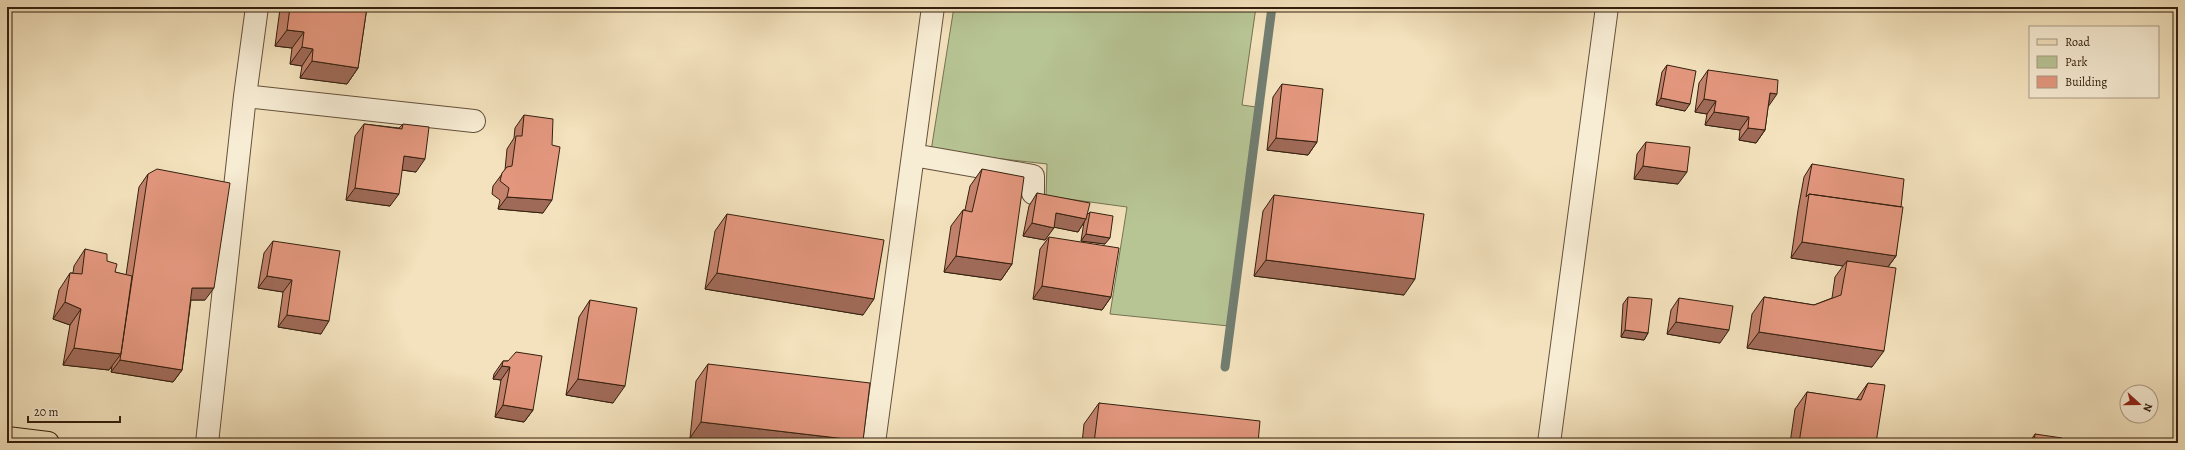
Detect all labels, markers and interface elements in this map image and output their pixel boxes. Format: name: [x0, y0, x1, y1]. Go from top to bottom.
legend: [2029, 26, 2159, 98]
text: Road: [2065, 34, 2091, 50]
text: Park: [2065, 54, 2088, 70]
text: Building: [2065, 74, 2107, 90]
north arrow: [2119, 384, 2159, 424]
scale bar: [28, 398, 120, 424]
text: N: [2139, 401, 2156, 414]
text: 20 m: [34, 404, 58, 420]

